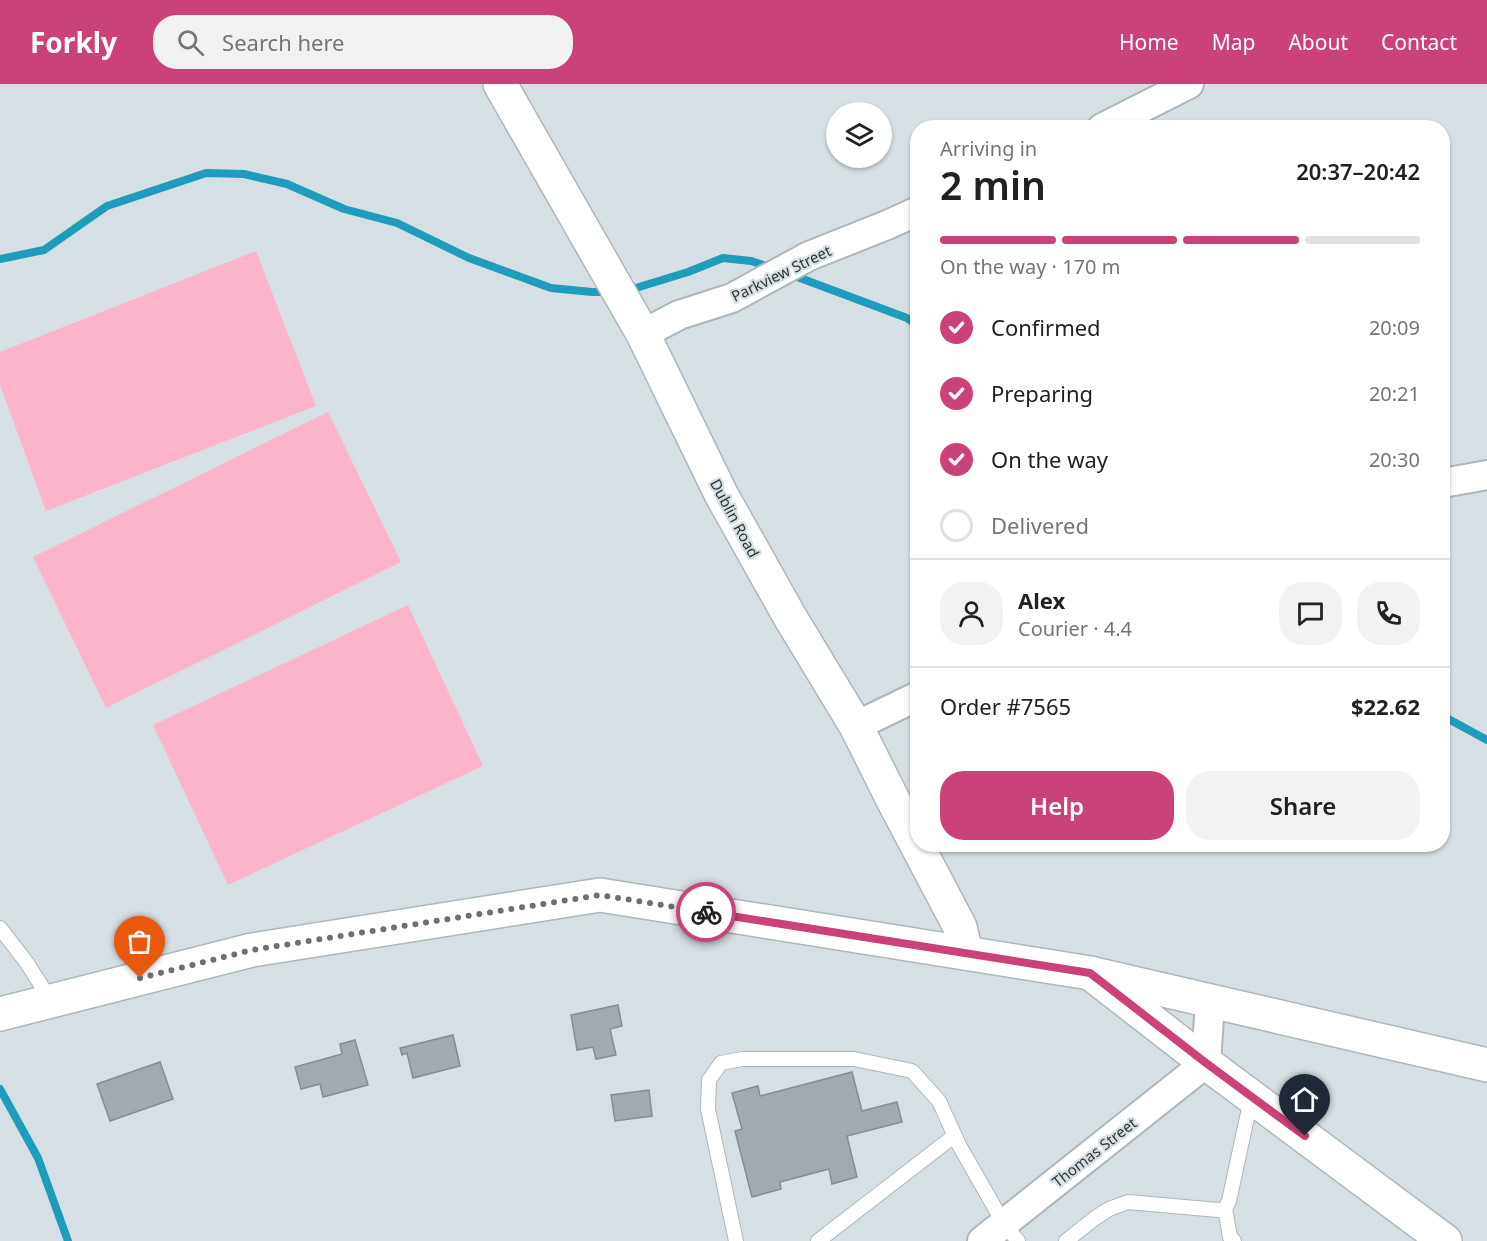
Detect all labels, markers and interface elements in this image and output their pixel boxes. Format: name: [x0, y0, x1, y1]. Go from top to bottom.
search box: [153, 15, 573, 69]
text: Forkly: [30, 23, 117, 61]
icon: search: [174, 26, 207, 59]
text: Search here: [222, 27, 345, 57]
text: Home: [1119, 28, 1179, 56]
text: Map: [1212, 28, 1255, 56]
text: About: [1288, 28, 1348, 56]
text: Contact: [1381, 28, 1457, 56]
map controls: [826, 102, 892, 168]
button: layers: [826, 102, 892, 168]
text: Arriving in: [940, 135, 1037, 162]
text: 20:37–20:42: [1296, 156, 1420, 186]
text: 2 min: [940, 158, 1046, 211]
street label: Parkview Street: [728, 240, 835, 306]
text: On the way · 170 m: [940, 253, 1120, 280]
icon: check: [940, 311, 973, 344]
text: Confirmed: [991, 312, 1101, 342]
text: 20:09: [1369, 314, 1420, 341]
icon: check: [940, 377, 973, 410]
text: Preparing: [991, 378, 1093, 408]
text: 20:21: [1369, 380, 1420, 407]
icon: check: [940, 443, 973, 476]
text: On the way: [991, 444, 1108, 474]
text: 20:30: [1369, 446, 1420, 473]
street label: Dublin Road: [706, 475, 764, 561]
text: Delivered: [991, 510, 1089, 540]
button: person: [940, 582, 1003, 645]
button: chat: [1279, 582, 1342, 645]
button: phone: [1357, 582, 1420, 645]
text: Alex: [1018, 585, 1065, 615]
text: Courier · 4.4: [1018, 615, 1132, 642]
text: Order #7565: [940, 691, 1071, 721]
text: $22.62: [1351, 691, 1420, 721]
button: Help: [940, 771, 1174, 840]
button: Share: [1186, 771, 1420, 840]
courier: [676, 882, 736, 942]
icon: bike: [690, 896, 723, 929]
pin: [114, 916, 165, 978]
icon: bag: [123, 925, 156, 958]
pin: [1279, 1074, 1330, 1136]
icon: home: [1288, 1083, 1321, 1116]
street label: Thomas Street: [1048, 1112, 1141, 1191]

